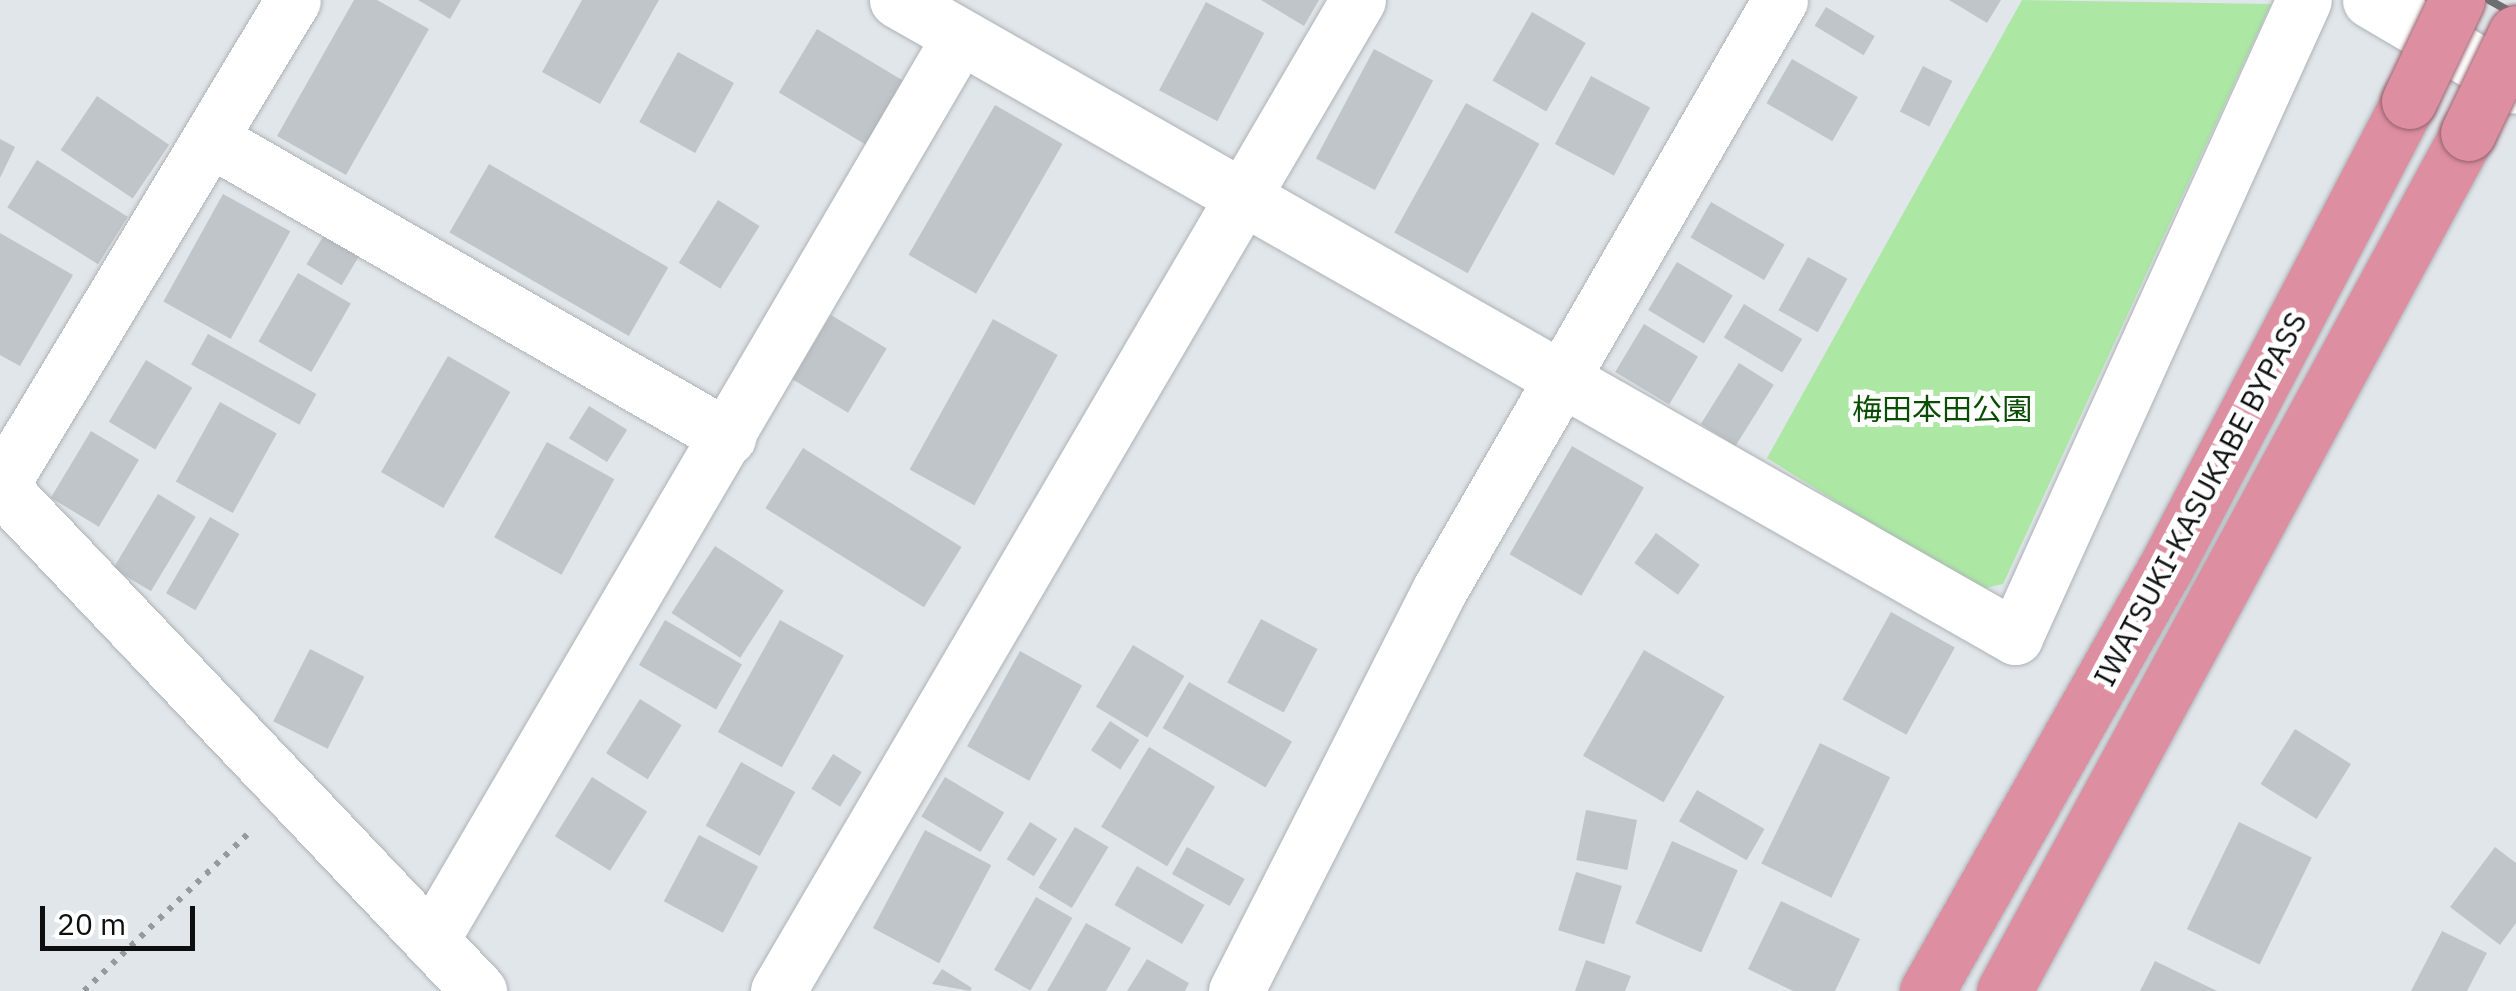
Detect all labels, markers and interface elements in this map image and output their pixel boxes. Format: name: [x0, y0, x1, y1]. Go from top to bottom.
street label: IWATSUKI-KASUKABE BYPASS: [2086, 306, 2314, 692]
park label: 梅田本田公園: [1852, 391, 2032, 427]
scale bar: [45, 886, 200, 948]
text: 20 m: [57, 904, 126, 943]

